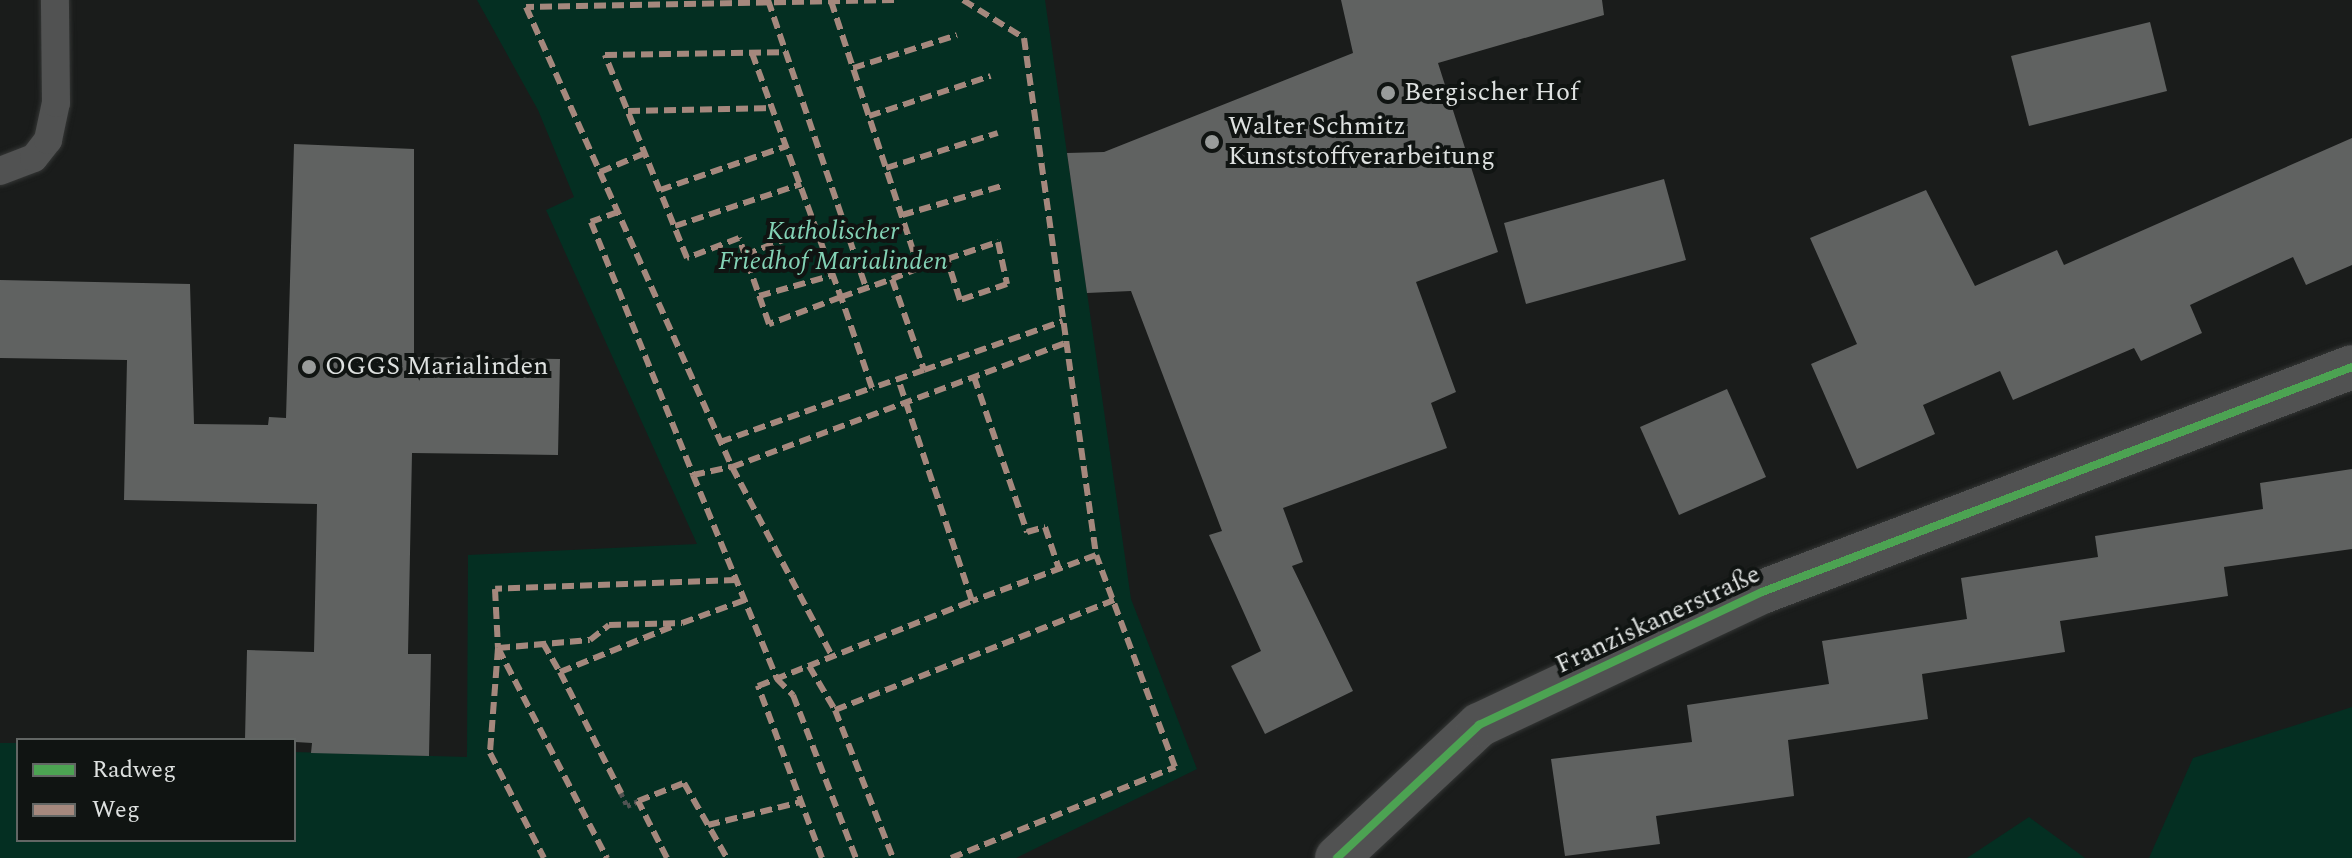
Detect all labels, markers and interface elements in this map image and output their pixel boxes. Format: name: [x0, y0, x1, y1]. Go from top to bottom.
place label: Bergischer Hof: [1404, 77, 1579, 109]
marker: Bergischer Hof: [1379, 84, 1397, 102]
place label: Walter Schmitz Kunststoffverarbeitung: [1228, 111, 1495, 172]
marker: Walter Schmitz Kunststoffverarbeitung: [1203, 133, 1221, 151]
park label: Katholischer Friedhof Marialinden: [718, 216, 948, 278]
place label: OGGS Marialinden: [325, 351, 548, 383]
marker: OGGS Marialinden: [300, 358, 318, 376]
street label: Franziskanerstraße: [1551, 559, 1765, 681]
legend: [16, 738, 296, 842]
text: Radweg: [92, 752, 176, 788]
text: Weg: [92, 792, 140, 828]

